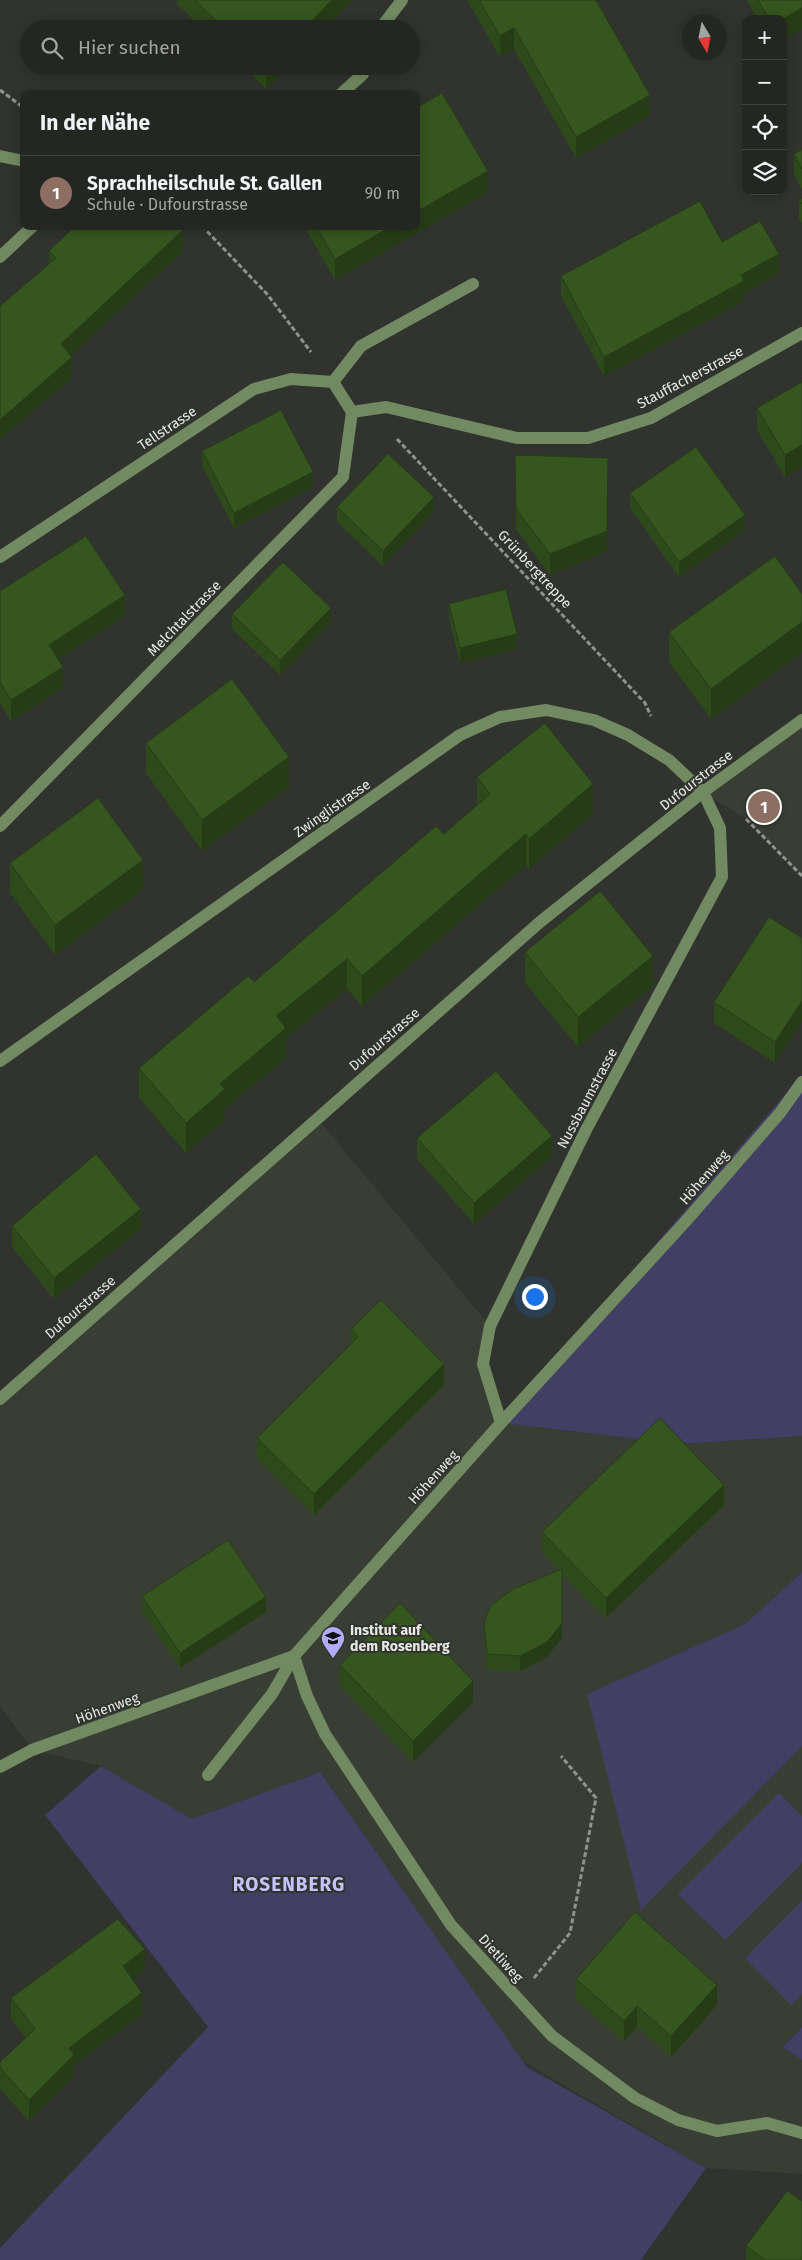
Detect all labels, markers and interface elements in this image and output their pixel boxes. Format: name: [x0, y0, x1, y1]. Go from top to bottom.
north arrow: [682, 15, 727, 60]
map controls: [742, 15, 787, 195]
button: +: [742, 15, 787, 60]
search box: [20, 20, 420, 75]
icon: search: [38, 34, 66, 62]
text: Hier suchen: [78, 36, 181, 59]
button: −: [742, 60, 787, 105]
button: locate: [742, 105, 787, 150]
text: In der Nähe: [40, 110, 150, 136]
button: layers: [742, 150, 787, 195]
text: Sprachheilschule St. Gallen: [87, 172, 322, 195]
text: 1: [52, 184, 60, 203]
text: 90 m: [365, 184, 400, 203]
text: Schule · Dufourstrasse: [87, 195, 248, 214]
street label: Stauffacherstrasse: [634, 342, 746, 412]
street label: Tellstrasse: [135, 403, 200, 454]
street label: Grünbergtreppe: [494, 527, 575, 612]
street label: Melchtalstrasse: [144, 577, 225, 660]
street label: Dufourstrasse: [656, 747, 736, 814]
street label: Zwinglistrasse: [291, 776, 374, 841]
pin: 1: [748, 788, 780, 826]
street label: Dufourstrasse: [346, 1004, 423, 1075]
street label: Nussbaumstrasse: [554, 1045, 621, 1151]
street label: Höhenweg: [676, 1146, 733, 1208]
street label: Dufourstrasse: [42, 1272, 119, 1343]
your location: [522, 1284, 548, 1310]
street label: Höhenweg: [405, 1446, 462, 1508]
place label: Institut auf dem Rosenberg: [350, 1622, 450, 1655]
school or university icon: Institut auf dem Rosenberg: [320, 1625, 346, 1659]
street label: Höhenweg: [73, 1689, 142, 1728]
district label: ROSENBERG: [233, 1873, 345, 1896]
street label: Dietliweg: [475, 1931, 527, 1986]

